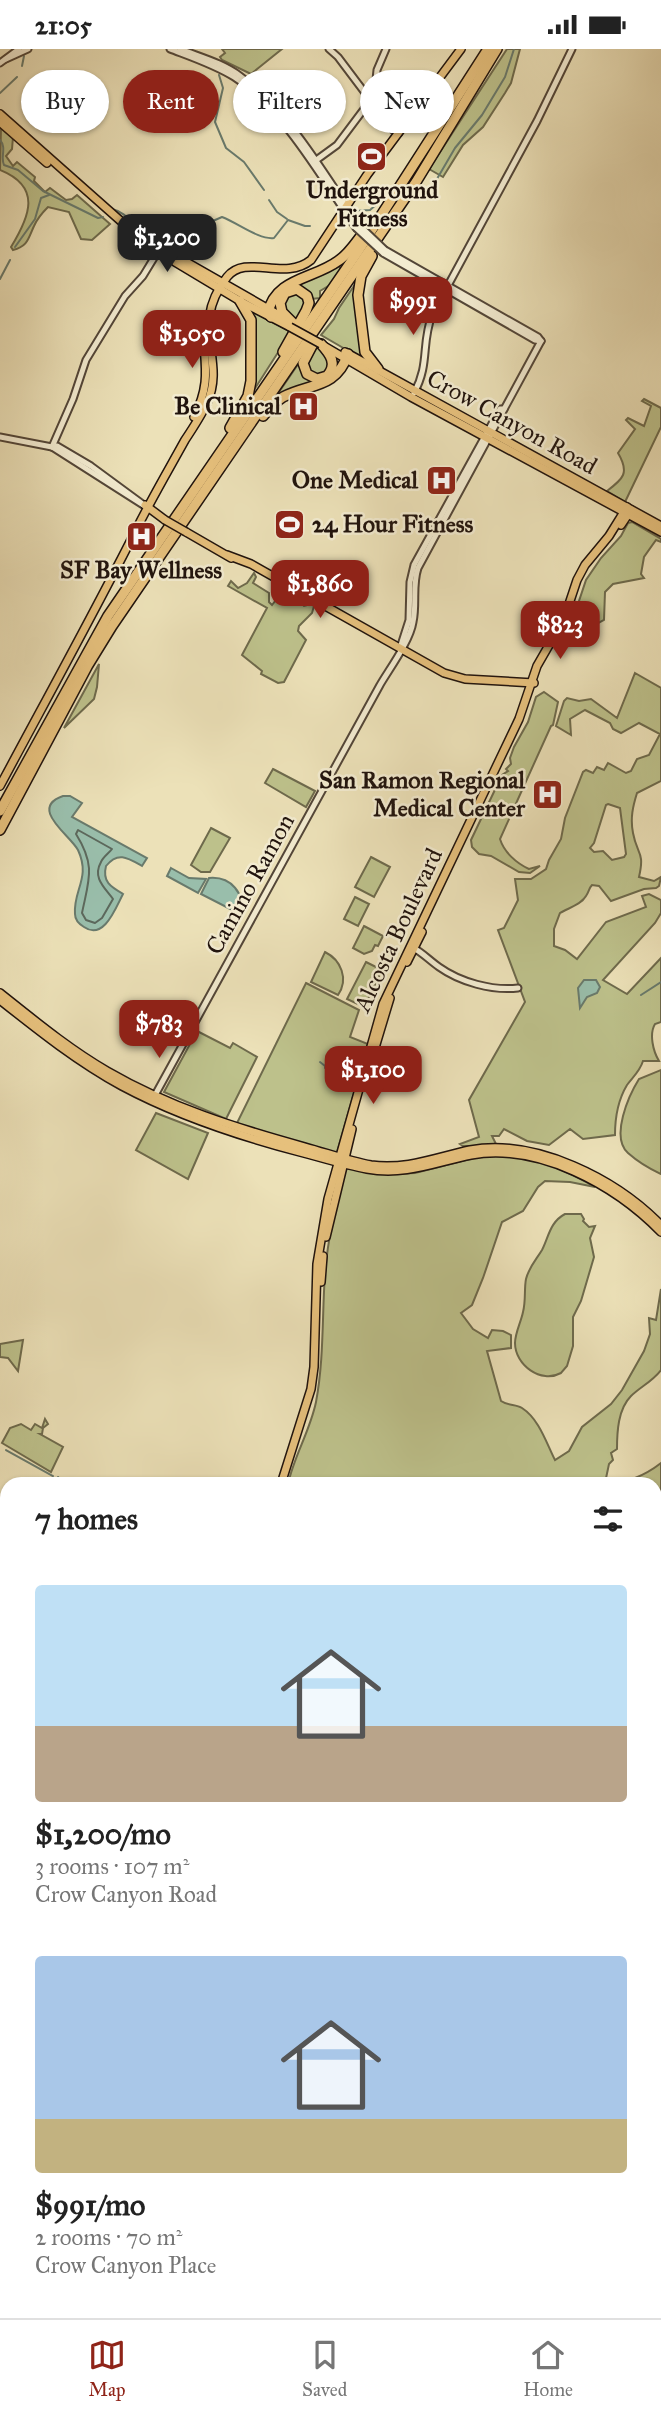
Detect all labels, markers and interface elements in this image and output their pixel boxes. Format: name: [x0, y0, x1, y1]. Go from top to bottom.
text: 21:05: [35, 9, 92, 41]
chip: Buy: [21, 70, 109, 133]
chip: Rent: [123, 70, 219, 133]
chip: Filters: [233, 70, 346, 133]
chip: New: [360, 70, 454, 133]
sports icon: Underground Fitness: [355, 139, 389, 173]
place label: Underground Fitness: [306, 175, 439, 233]
pin: $1,200: [110, 215, 224, 274]
text: $1,200: [134, 223, 200, 251]
pin: $991: [372, 278, 454, 337]
text: $991: [389, 286, 437, 314]
pin: $1,050: [135, 311, 249, 370]
text: $1,050: [159, 319, 225, 347]
street label: Crow Canyon Road: [422, 363, 602, 481]
hospital icon: Be Clinical: [287, 389, 321, 423]
place label: Be Clinical: [174, 391, 281, 421]
hospital icon: One Medical: [424, 463, 458, 497]
place label: One Medical: [292, 465, 419, 495]
sports icon: 24 Hour Fitness: [272, 507, 306, 541]
place label: 24 Hour Fitness: [312, 509, 473, 539]
hospital icon: SF Bay Wellness: [124, 519, 158, 553]
place label: SF Bay Wellness: [60, 555, 222, 585]
pin: $1,860: [263, 561, 377, 620]
text: $1,860: [287, 569, 353, 597]
pin: $823: [519, 601, 601, 661]
text: $823: [537, 610, 583, 638]
place label: San Ramon Regional Medical Center: [319, 765, 526, 823]
hospital icon: San Ramon Regional Medical Center: [531, 777, 565, 811]
street label: Camino Ramon: [199, 808, 301, 960]
street label: Alcosta Boulevard: [347, 843, 449, 1018]
pin: $783: [118, 1000, 200, 1060]
text: $783: [135, 1009, 183, 1037]
pin: $1,100: [316, 1047, 430, 1106]
text: $1,100: [341, 1055, 405, 1083]
icon: filters: [589, 1500, 627, 1538]
text: 7 homes: [35, 1501, 138, 1537]
icon: home: [268, 1631, 394, 1757]
text: $1,200/mo: [35, 1816, 171, 1852]
text: 3 rooms · 107 m²: [35, 1852, 189, 1880]
text: Crow Canyon Road: [35, 1880, 217, 1908]
icon: home: [268, 2002, 394, 2128]
text: $991/mo: [35, 2187, 145, 2223]
text: 2 rooms · 70 m²: [35, 2223, 183, 2251]
text: Crow Canyon Place: [35, 2251, 216, 2279]
tab: Map: [88, 2336, 126, 2401]
tab: Saved: [302, 2336, 347, 2401]
tab: Home: [523, 2336, 573, 2401]

